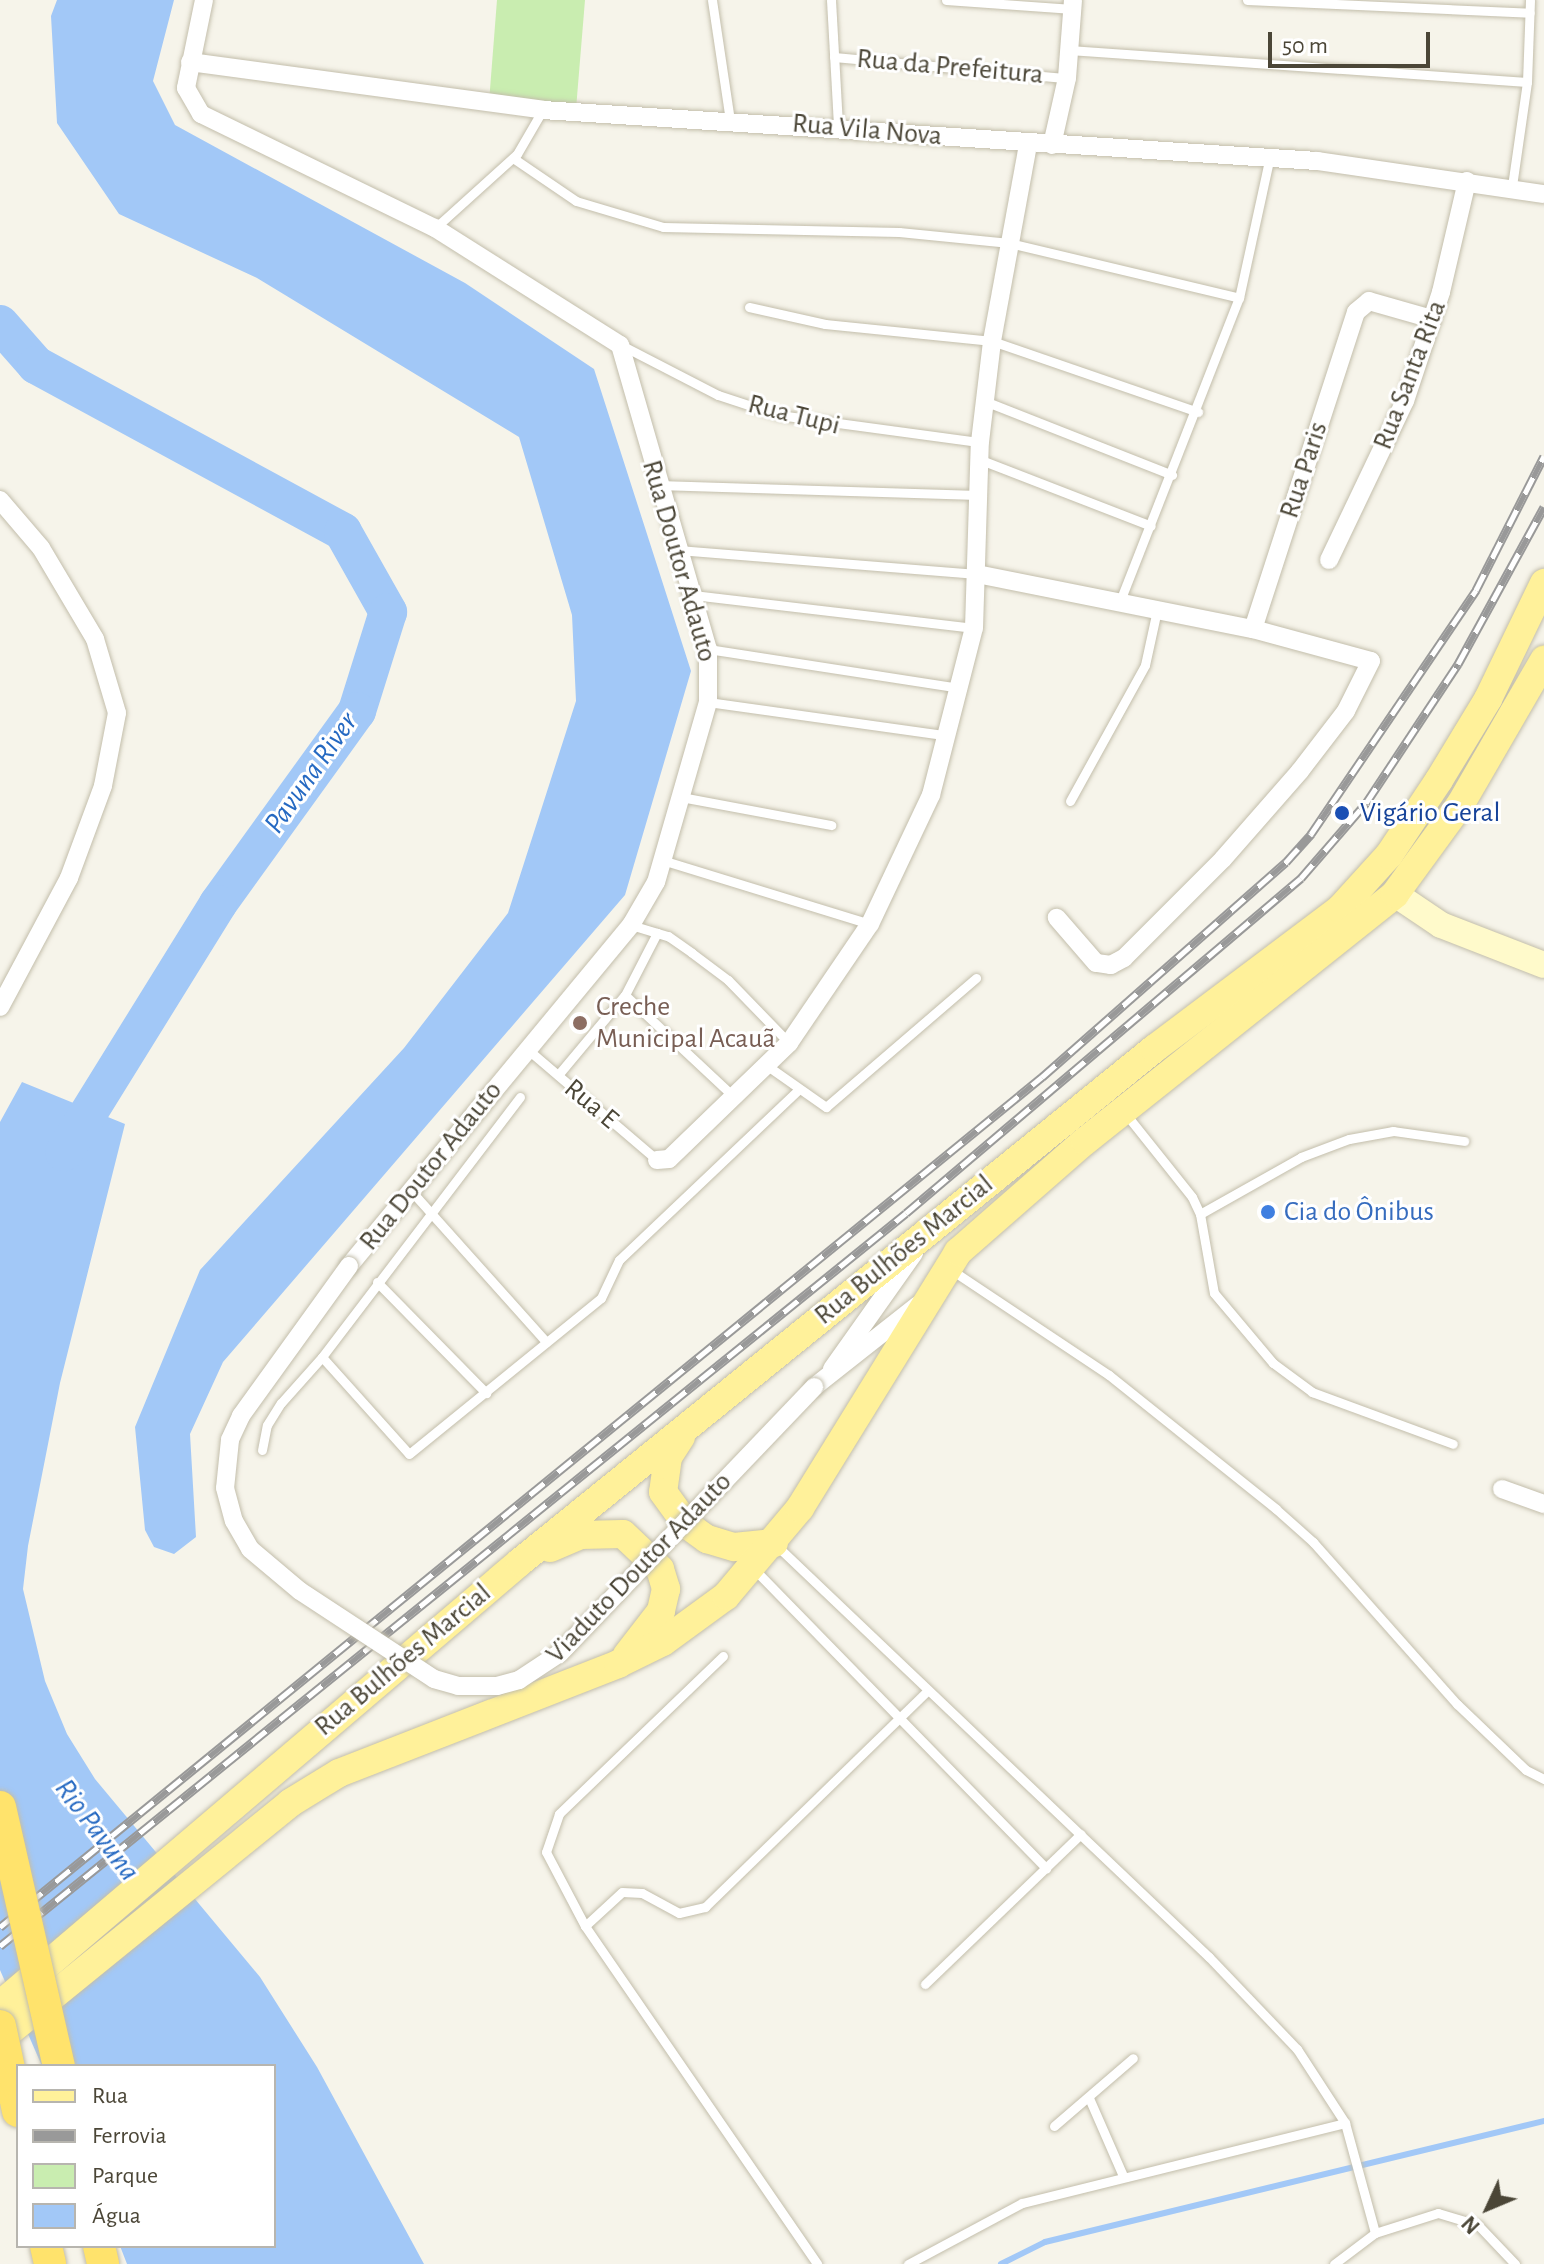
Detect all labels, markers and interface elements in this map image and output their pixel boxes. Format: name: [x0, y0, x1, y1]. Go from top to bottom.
scale bar: [1272, 16, 1434, 66]
text: 50 m: [1282, 34, 1328, 58]
street label: Rua da Prefeitura: [855, 42, 1045, 92]
street label: Rua Vila Nova: [791, 107, 943, 153]
street label: Rua Santa Rita: [1366, 296, 1454, 454]
street label: Rua Tupi: [744, 387, 844, 443]
street label: Rua Paris: [1273, 418, 1335, 522]
street label: Rua Doutor Adauto: [634, 456, 724, 666]
water label: Pavuna River: [256, 706, 366, 840]
place label: Vigário Geral: [1360, 796, 1500, 830]
marker: Vigário Geral: [1331, 802, 1353, 824]
place label: Creche Municipal Acauã: [596, 990, 775, 1056]
marker: Creche Municipal Acauã: [571, 1014, 589, 1032]
street label: Rua E: [557, 1072, 625, 1136]
street label: Rua Doutor Adauto: [352, 1074, 510, 1258]
street label: Rua Bulhões Marcial: [808, 1168, 1000, 1332]
place label: Cia do Ônibus: [1284, 1195, 1434, 1229]
marker: Cia do Ônibus: [1259, 1203, 1277, 1221]
street label: Viaduto Doutor Adauto: [539, 1465, 739, 1671]
street label: Rua Bulhões Marcial: [308, 1576, 498, 1744]
water label: Rio Pavuna: [47, 1772, 147, 1888]
legend: [16, 2064, 276, 2248]
text: Rua: [92, 2084, 128, 2108]
text: Ferrovia: [92, 2124, 167, 2148]
text: Parque: [92, 2164, 158, 2188]
north arrow: [1448, 2168, 1528, 2248]
text: Água: [92, 2204, 141, 2228]
text: N: [1458, 2212, 1484, 2238]

